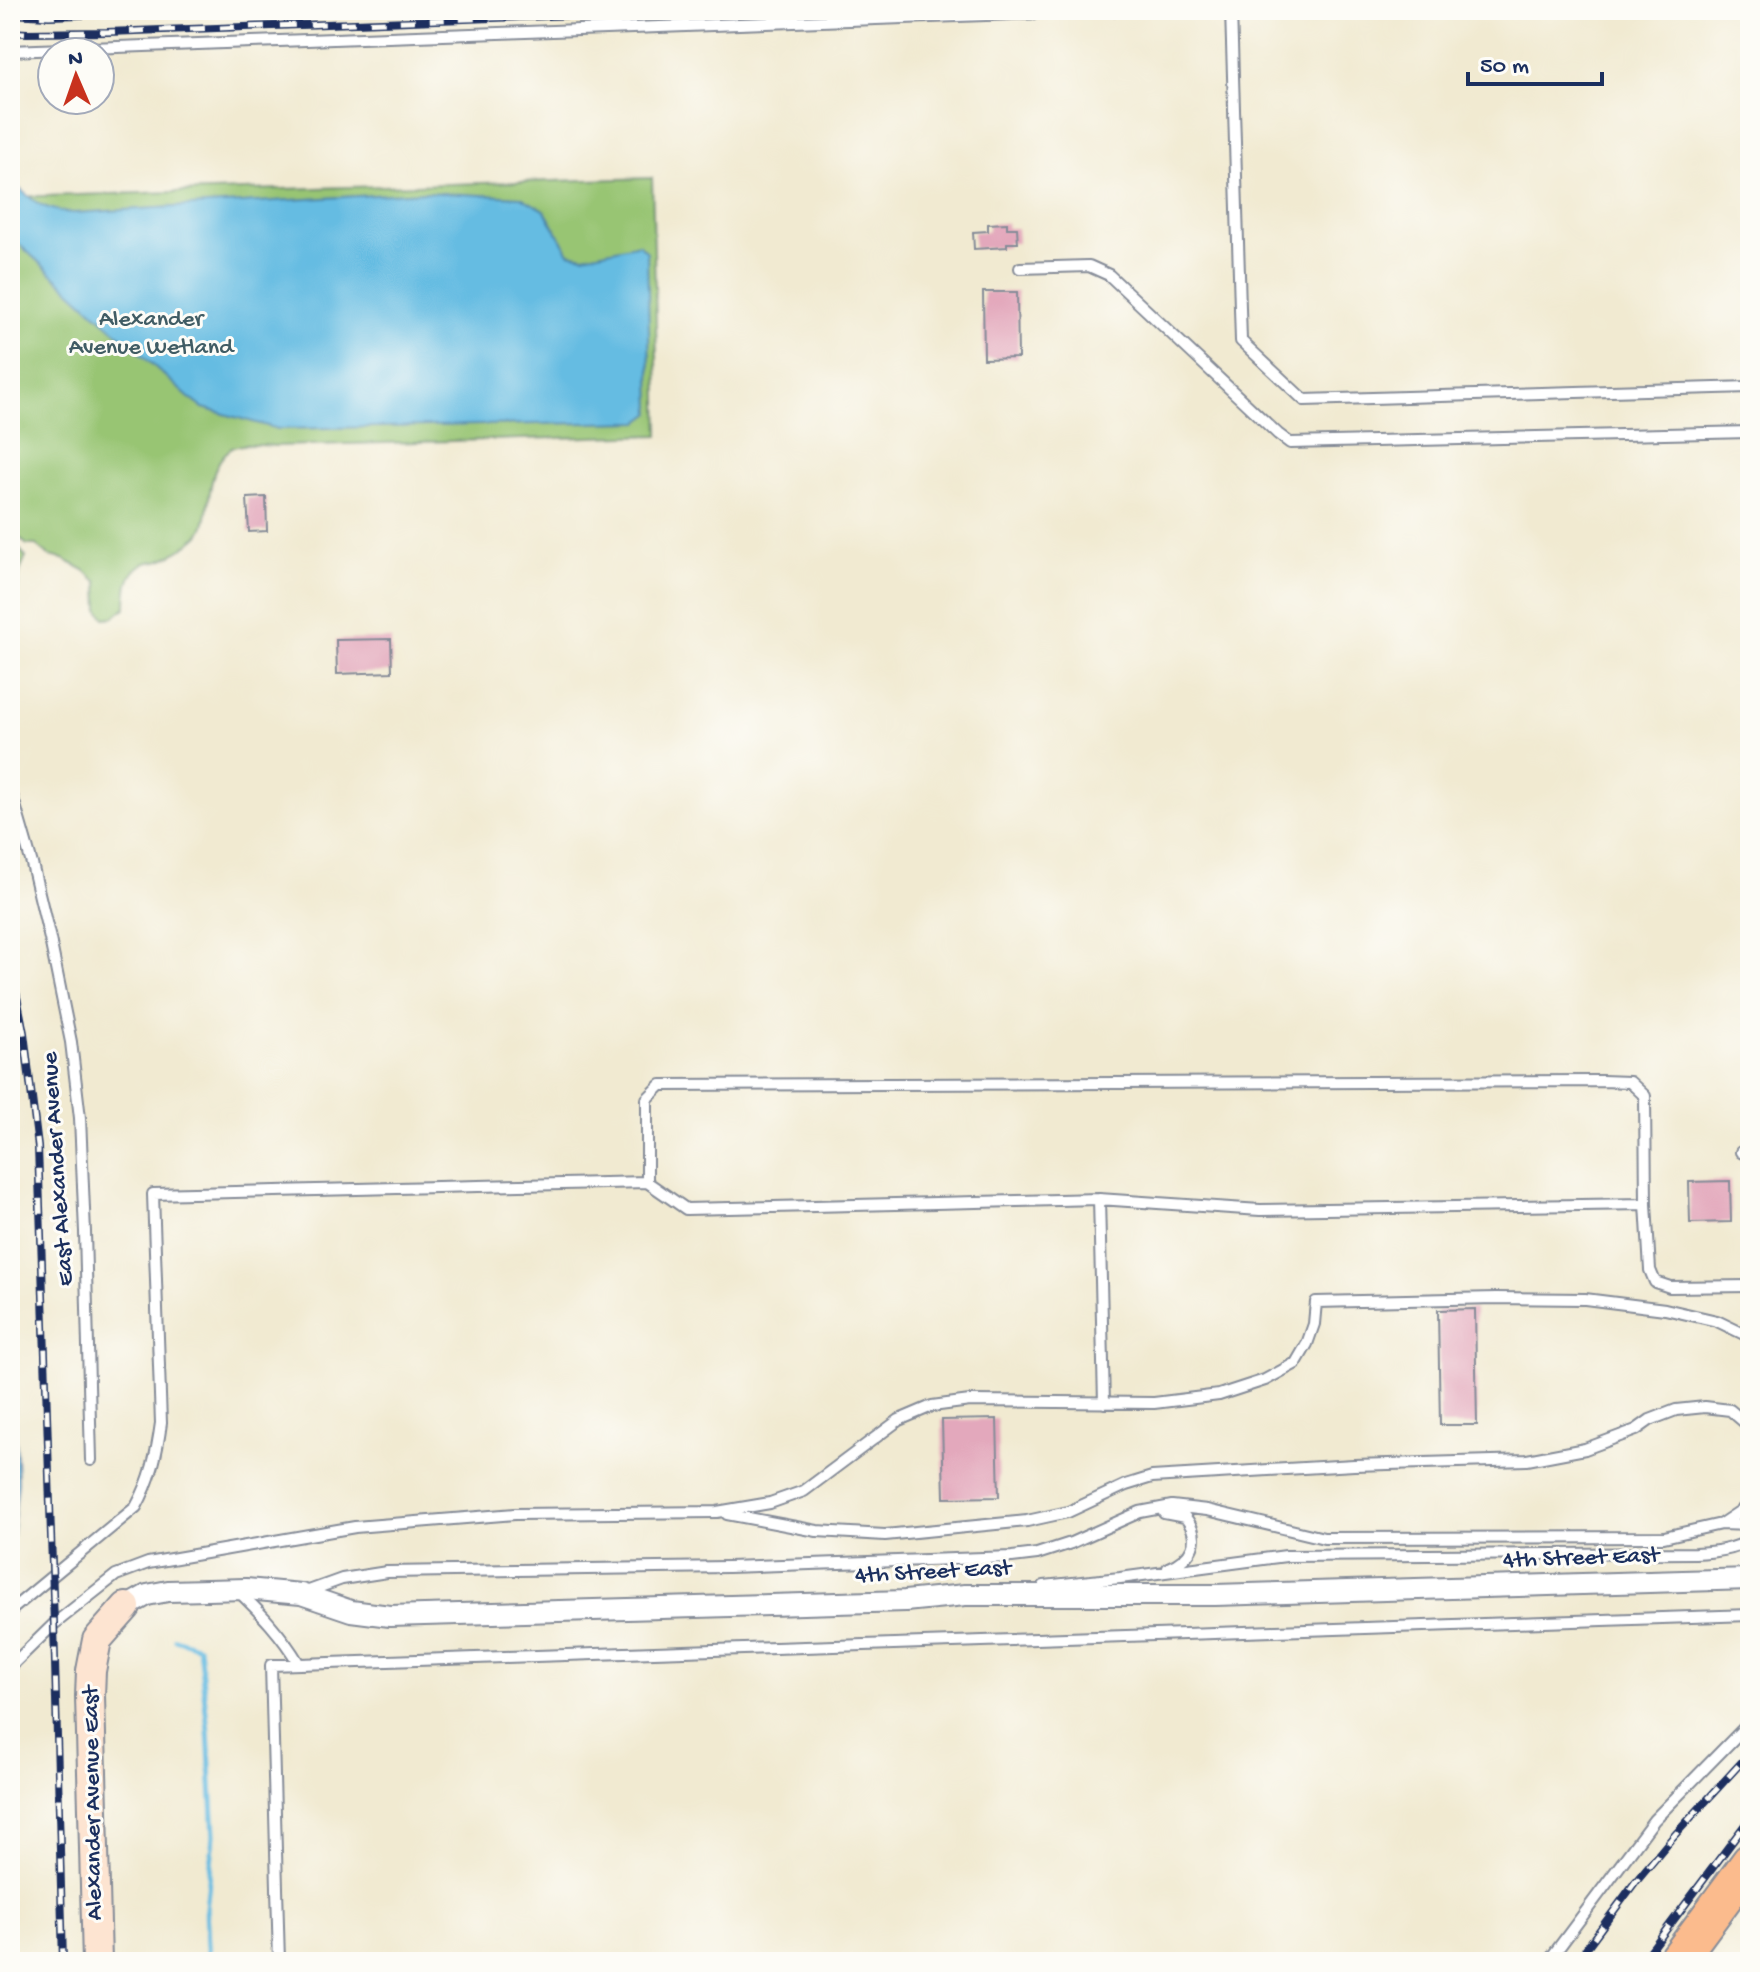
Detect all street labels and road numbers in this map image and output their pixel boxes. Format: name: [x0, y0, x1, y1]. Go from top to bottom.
street label: East Alexander Avenue: [36, 1050, 82, 1287]
street label: 4th Street East: [1502, 1542, 1662, 1576]
street label: 4th Street East: [854, 1554, 1014, 1592]
street label: Alexander Avenue East: [77, 1683, 111, 1921]

